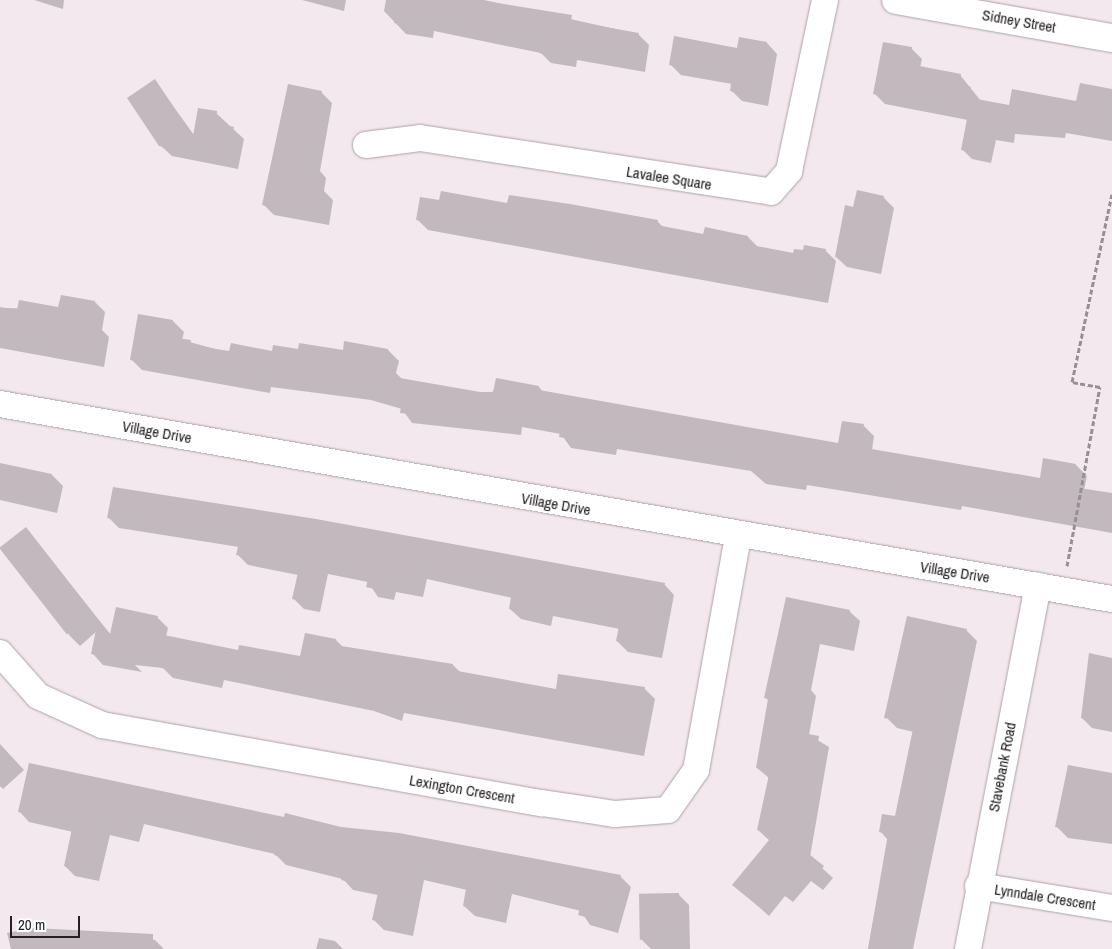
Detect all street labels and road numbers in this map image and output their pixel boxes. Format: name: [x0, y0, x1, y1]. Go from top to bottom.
street label: Sidney Street: [981, 6, 1057, 36]
street label: Lavalee Square: [625, 162, 713, 194]
street label: Village Drive: [121, 417, 193, 447]
street label: Village Drive: [520, 489, 592, 519]
street label: Village Drive: [919, 558, 991, 586]
street label: Stavebank Road: [984, 721, 1020, 813]
street label: Lexington Crescent: [408, 771, 516, 807]
street label: Lynndale Crescent: [993, 880, 1097, 914]

